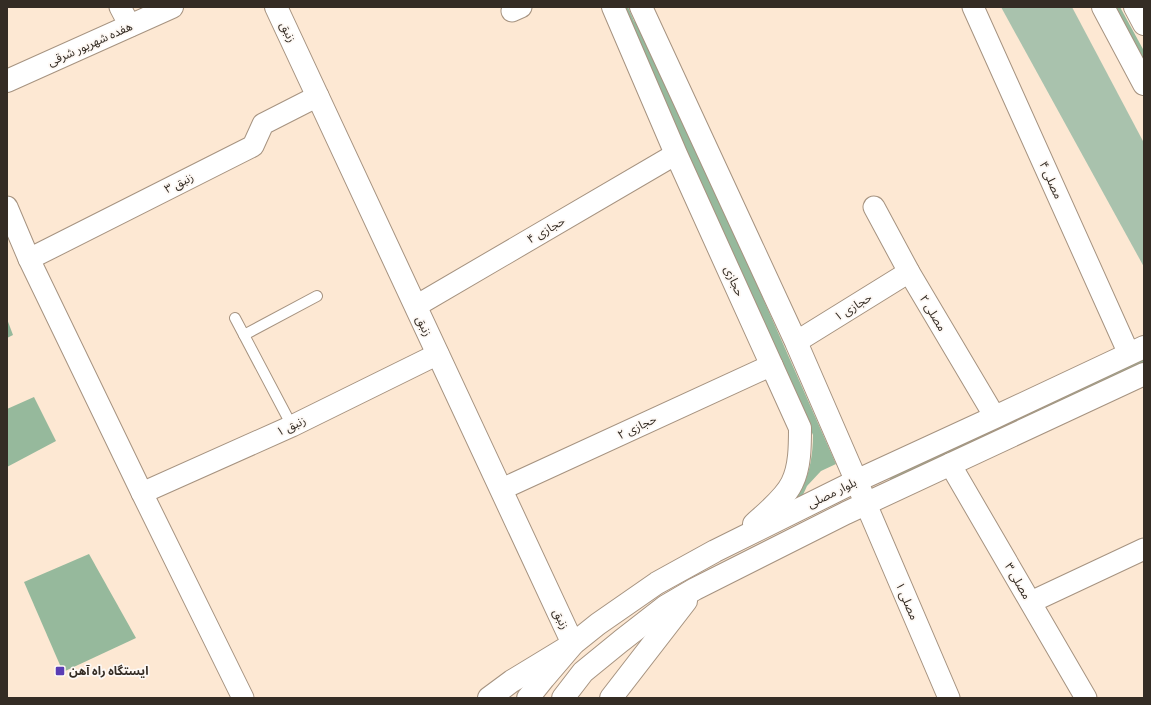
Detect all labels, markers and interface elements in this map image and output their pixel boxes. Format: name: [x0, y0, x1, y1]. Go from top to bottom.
street label: هفده شهریور شرقی: [45, 19, 135, 69]
street label: زنبق: [276, 19, 299, 45]
street label: مصلی ۴: [1037, 159, 1065, 201]
street label: زنبق ۳: [162, 170, 196, 197]
street label: حجازی ۴: [525, 214, 567, 246]
street label: حجازی: [721, 264, 747, 298]
street label: حجازی ۱: [832, 290, 874, 324]
street label: مصلی ۲: [917, 292, 949, 334]
street label: زنبق: [412, 313, 435, 339]
street label: حجازی ۲: [615, 412, 659, 442]
street label: زنبق ۱: [274, 413, 308, 440]
street label: بلوار مصلی: [805, 475, 859, 511]
street label: مصلی ۳: [1002, 560, 1034, 602]
street label: مصلی ۱: [893, 580, 921, 622]
street label: زنبق: [549, 606, 572, 632]
place label: ایستگاه راه آهن: [69, 664, 148, 678]
marker: ایستگاه راه آهن: [54, 665, 66, 677]

